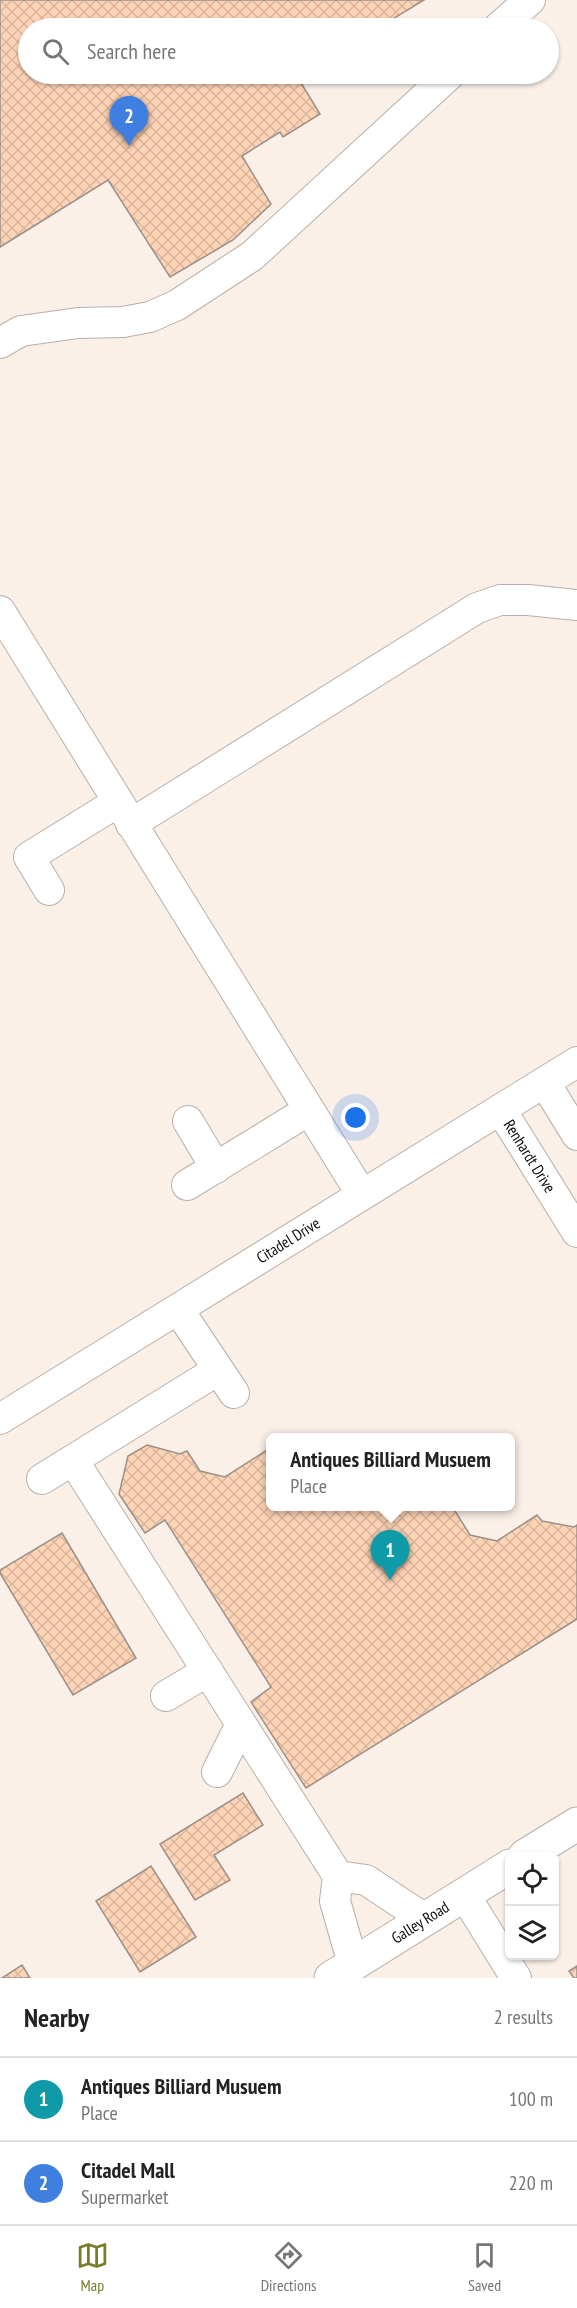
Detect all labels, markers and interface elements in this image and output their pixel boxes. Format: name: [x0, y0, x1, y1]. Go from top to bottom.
search box: [18, 18, 559, 84]
icon: search: [39, 35, 72, 68]
text: Search here: [87, 37, 176, 65]
pin: 2: [110, 96, 148, 146]
your location: [341, 1103, 370, 1132]
street label: Renhardt Drive: [500, 1116, 560, 1196]
street label: Citadel Drive: [252, 1213, 324, 1267]
popup: [266, 1433, 515, 1511]
text: Antiques Billiard Musuem: [290, 1445, 491, 1473]
text: Place: [290, 1473, 327, 1499]
pin: 1: [370, 1530, 410, 1580]
map controls: [505, 1852, 559, 1960]
button: locate: [505, 1852, 559, 1906]
street label: Galley Road: [387, 1896, 453, 1948]
button: layers: [505, 1906, 559, 1960]
text: Nearby: [24, 2001, 89, 2034]
text: 2 results: [494, 2004, 553, 2030]
text: Antiques Billiard Musuem: [81, 2072, 282, 2100]
text: 1: [39, 2086, 48, 2112]
text: 100 m: [509, 2086, 553, 2112]
text: Place: [81, 2100, 118, 2126]
text: Citadel Mall: [81, 2156, 175, 2184]
text: 2: [39, 2170, 48, 2196]
text: 220 m: [509, 2170, 553, 2196]
text: Supermarket: [81, 2184, 169, 2210]
tab: Map: [76, 2239, 109, 2295]
tab: Directions: [261, 2239, 316, 2295]
tab: Saved: [468, 2239, 501, 2295]

